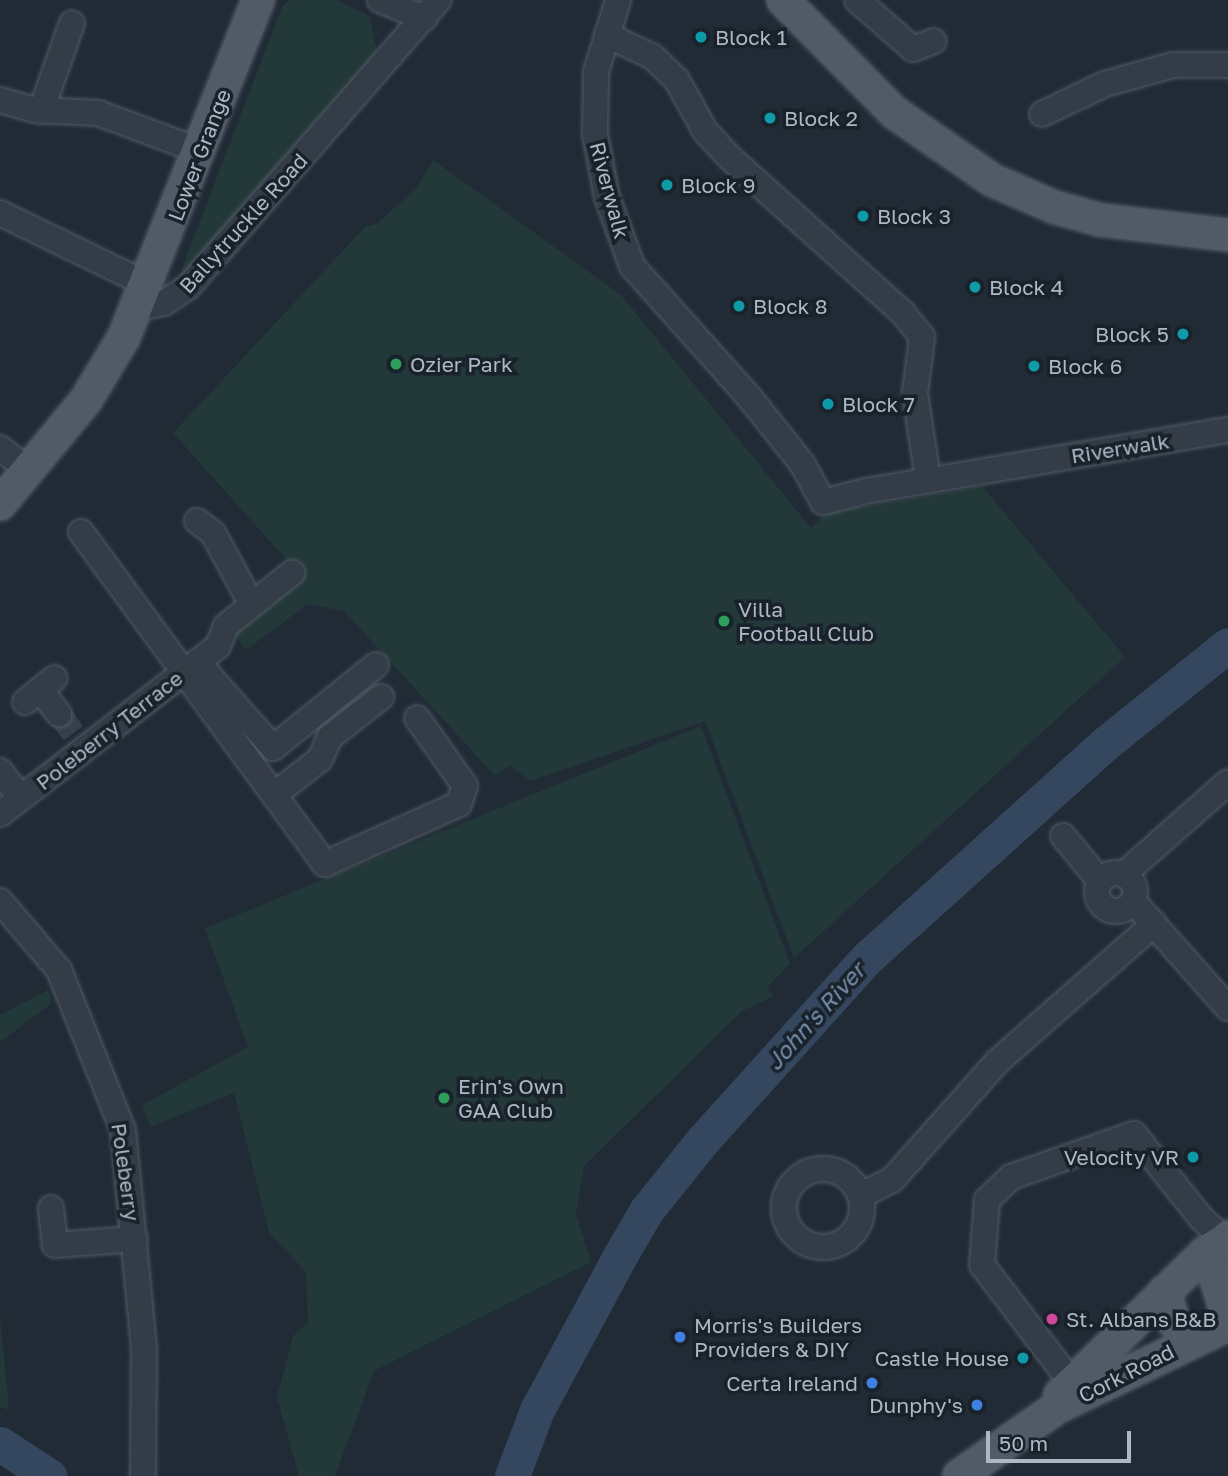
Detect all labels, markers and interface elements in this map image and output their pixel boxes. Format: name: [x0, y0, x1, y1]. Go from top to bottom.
place label: Block 1: [715, 24, 787, 50]
marker: Block 1: [693, 29, 709, 45]
street label: Lower Grange: [162, 85, 236, 225]
place label: Block 2: [784, 105, 858, 131]
marker: Block 2: [762, 110, 778, 126]
street label: Riverwalk: [585, 139, 635, 241]
street label: Ballytruckle Road: [174, 148, 312, 298]
place label: Block 9: [681, 172, 755, 198]
marker: Block 9: [659, 177, 675, 193]
place label: Block 3: [877, 203, 951, 229]
marker: Block 3: [855, 208, 871, 224]
place label: Block 4: [989, 274, 1064, 300]
marker: Block 4: [967, 279, 983, 295]
place label: Block 8: [753, 293, 828, 319]
marker: Block 8: [731, 298, 747, 314]
place label: Block 5: [1095, 321, 1169, 347]
marker: Block 5: [1175, 326, 1191, 342]
place label: Ozier Park: [410, 351, 513, 377]
place label: Block 6: [1048, 353, 1122, 379]
marker: Ozier Park: [388, 356, 404, 372]
marker: Block 6: [1026, 358, 1042, 374]
place label: Block 7: [842, 391, 915, 417]
marker: Block 7: [820, 396, 836, 412]
street label: Riverwalk: [1069, 428, 1171, 468]
place label: Villa Football Club: [738, 596, 874, 646]
marker: Villa Football Club: [716, 613, 732, 629]
street label: Poleberry Terrace: [31, 665, 187, 795]
water label: John's River: [760, 957, 870, 1075]
place label: Erin's Own GAA Club: [458, 1073, 564, 1123]
marker: Erin's Own GAA Club: [436, 1090, 452, 1106]
street label: Poleberry: [107, 1121, 145, 1223]
place label: Velocity VR: [1064, 1144, 1179, 1170]
marker: Velocity VR: [1185, 1149, 1201, 1165]
place label: St. Albans B&B: [1066, 1306, 1216, 1332]
marker: St. Albans B&B: [1044, 1311, 1060, 1327]
place label: Morris's Builders Providers & DIY: [694, 1312, 862, 1362]
marker: Morris's Builders Providers & DIY: [672, 1329, 688, 1345]
street label: Cork Road: [1074, 1338, 1178, 1408]
place label: Castle House: [875, 1345, 1009, 1371]
marker: Castle House: [1015, 1350, 1031, 1366]
place label: Certa Ireland: [726, 1370, 858, 1396]
marker: Certa Ireland: [864, 1375, 880, 1391]
place label: Dunphy's: [869, 1392, 963, 1418]
marker: Dunphy's: [969, 1397, 985, 1413]
scale bar: [990, 1416, 1135, 1460]
text: 50 m: [999, 1430, 1048, 1456]

